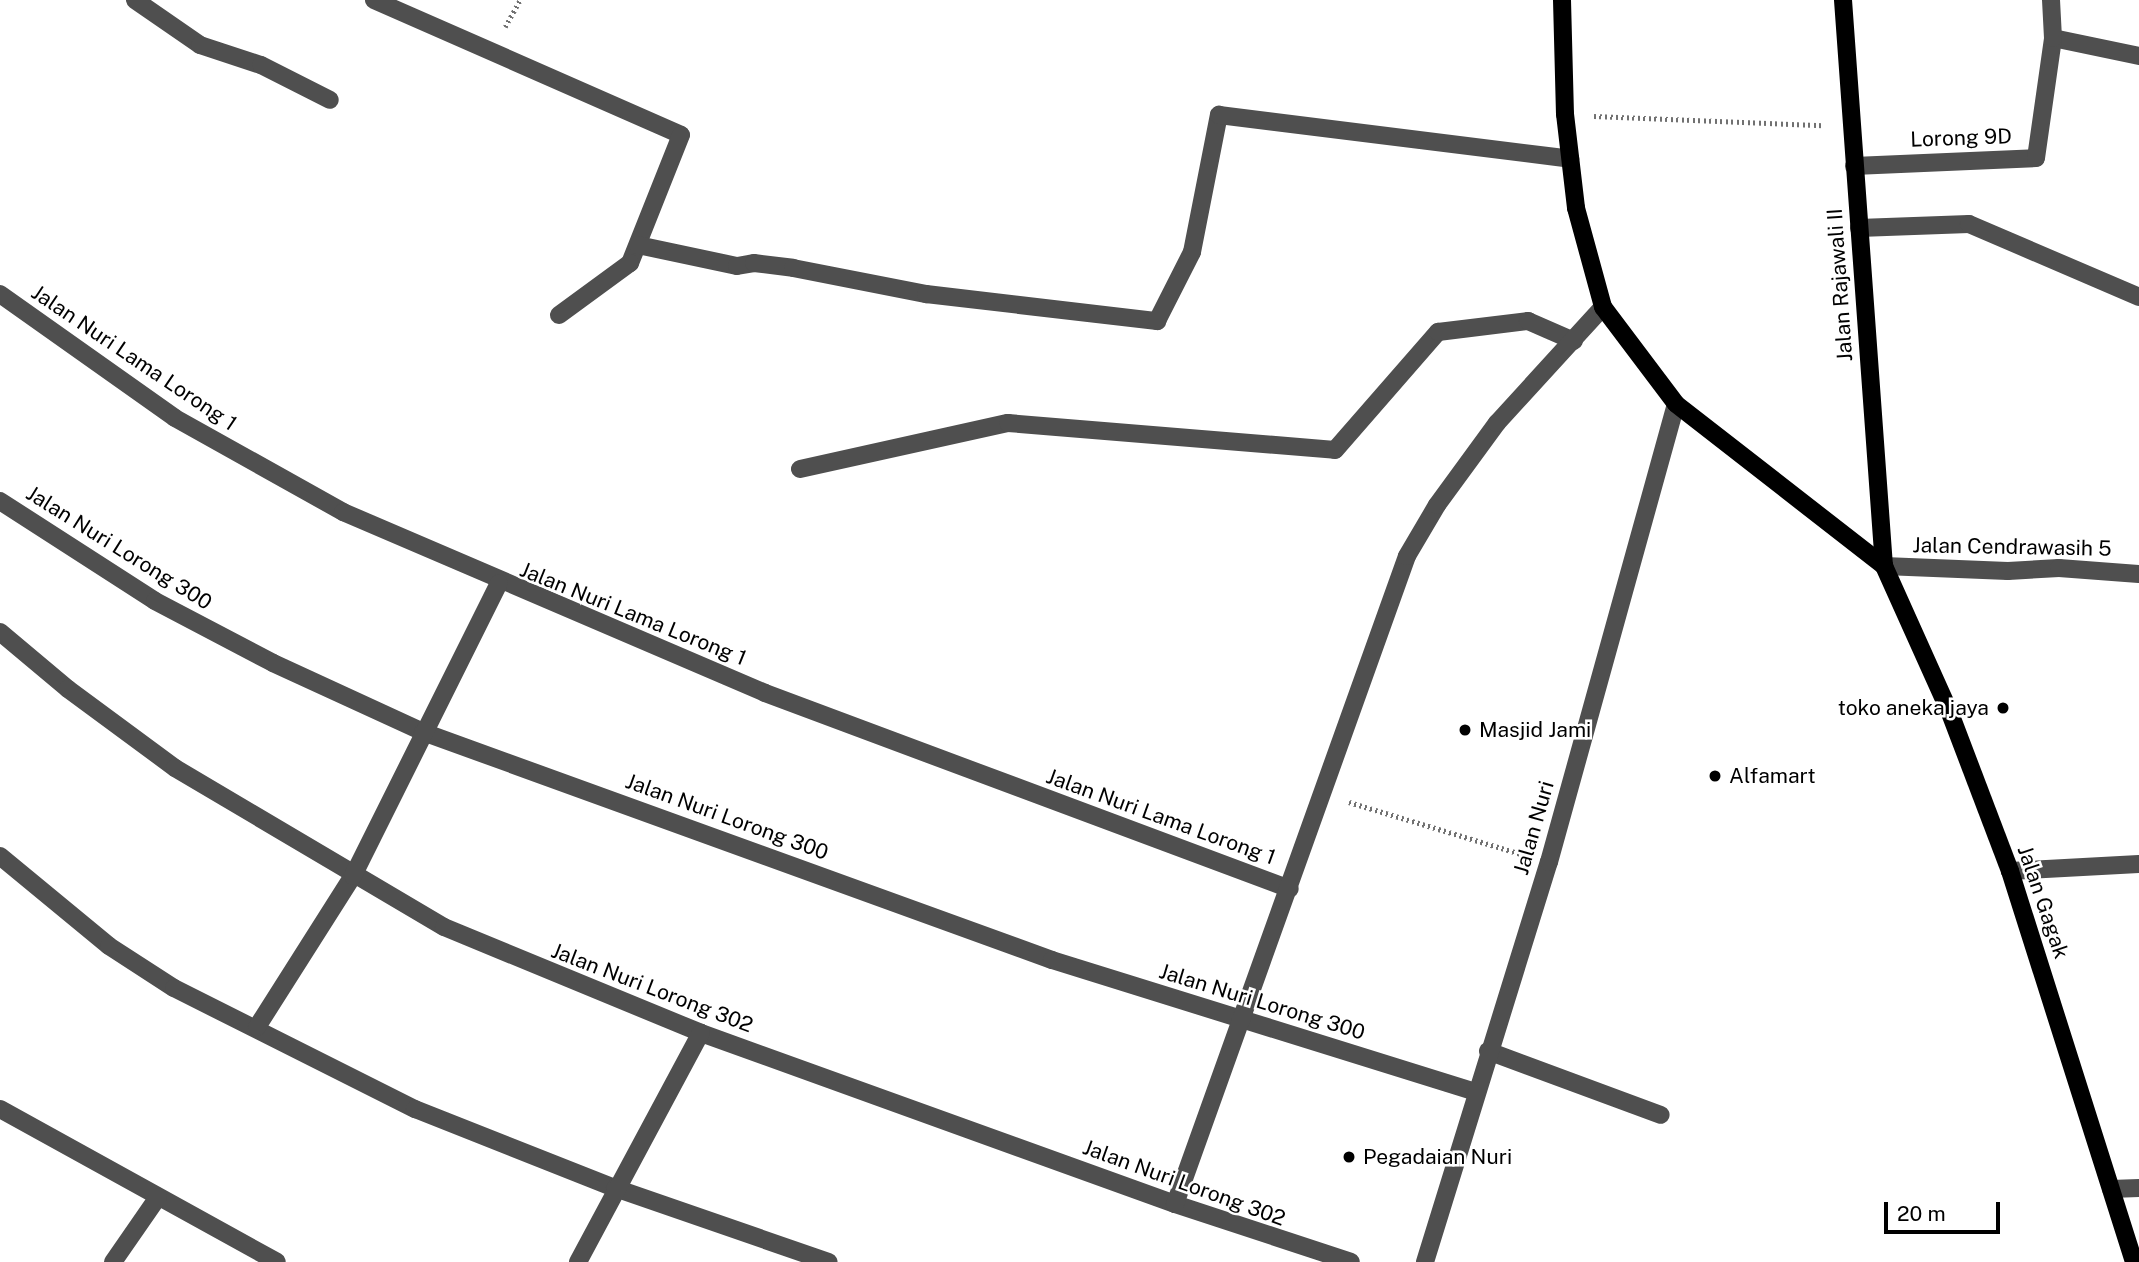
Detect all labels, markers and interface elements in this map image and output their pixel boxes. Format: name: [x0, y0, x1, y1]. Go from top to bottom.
street label: Lorong 9D: [1910, 124, 2012, 152]
street label: Jalan Rajawali II: [1822, 208, 1858, 362]
street label: Jalan Nuri Lama Lorong 1: [27, 280, 241, 436]
street label: Jalan Nuri Lorong 300: [22, 481, 216, 615]
street label: Jalan Cendrawasih 5: [1912, 533, 2112, 561]
street label: Jalan Nuri Lama Lorong 1: [516, 557, 750, 671]
place label: toko aneka jaya: [1838, 695, 1989, 721]
marker: toko aneka jaya: [1995, 700, 2011, 716]
place label: Masjid Jami: [1479, 717, 1591, 743]
marker: Masjid Jami: [1457, 722, 1473, 738]
place label: Alfamart: [1729, 763, 1816, 789]
street label: Jalan Nuri Lama Lorong 1: [1043, 764, 1279, 870]
marker: Alfamart: [1707, 768, 1723, 784]
street label: Jalan Nuri Lorong 300: [622, 769, 832, 865]
street label: Jalan Nuri: [1509, 778, 1559, 878]
street label: Jalan Gagak: [2012, 842, 2074, 962]
street label: Jalan Nuri Lorong 302: [548, 938, 756, 1038]
street label: Jalan Nuri Lorong 300: [1156, 959, 1368, 1045]
street label: Jalan Nuri Lorong 302: [1079, 1135, 1289, 1231]
place label: Pegadaian Nuri: [1363, 1144, 1512, 1170]
marker: Pegadaian Nuri: [1341, 1149, 1357, 1165]
scale bar: [1887, 1188, 2002, 1232]
text: 20 m: [1897, 1201, 1946, 1226]

